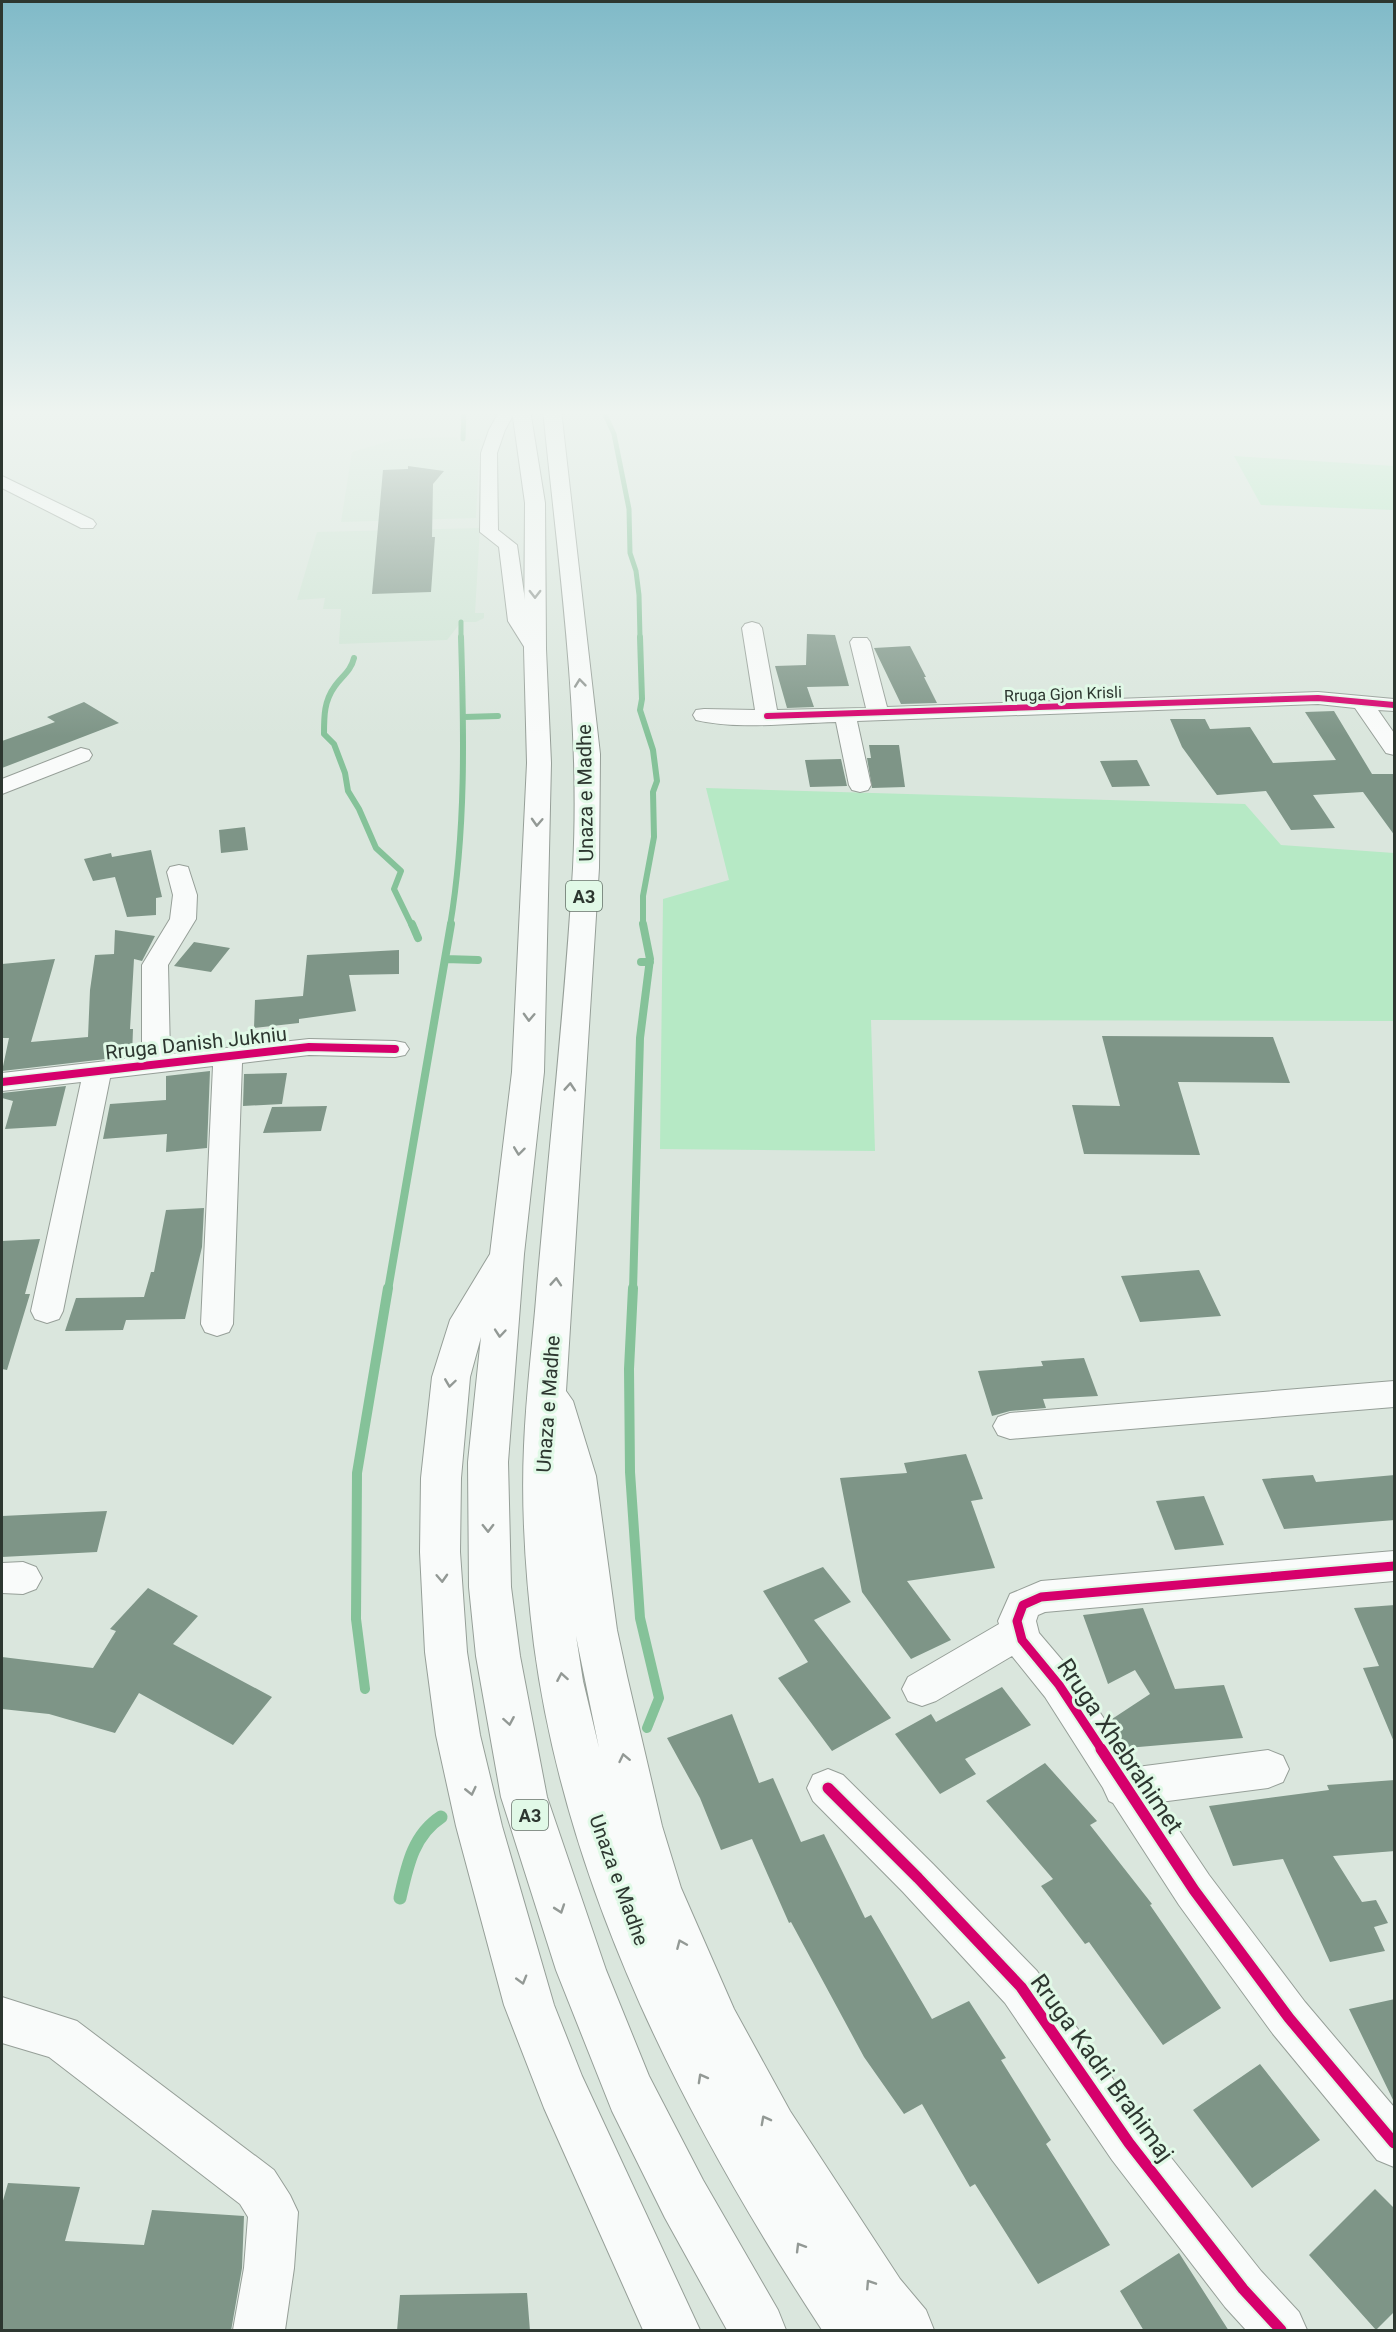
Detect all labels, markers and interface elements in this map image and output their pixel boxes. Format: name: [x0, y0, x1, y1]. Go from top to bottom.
one-way arrow: [529, 589, 541, 598]
one-way arrow: [574, 679, 587, 688]
street label: Rruga Gjon Krisli: [1004, 682, 1122, 706]
street label: Unaza e Madhe: [572, 724, 598, 862]
one-way arrow: [530, 817, 543, 826]
road number: A3: [566, 881, 602, 911]
one-way arrow: [523, 1012, 536, 1021]
street label: Rruga Danish Jukniu: [104, 1022, 288, 1064]
one-way arrow: [564, 1083, 577, 1092]
one-way arrow: [513, 1146, 525, 1155]
one-way arrow: [549, 1277, 562, 1286]
one-way arrow: [494, 1329, 507, 1338]
street label: Unaza e Madhe: [531, 1335, 565, 1473]
one-way arrow: [445, 1379, 457, 1388]
one-way arrow: [482, 1523, 495, 1532]
one-way arrow: [435, 1573, 448, 1582]
street label: Rruga Xhebrahimet: [1051, 1653, 1189, 1839]
one-way arrow: [556, 1673, 568, 1682]
one-way arrow: [502, 1716, 515, 1726]
one-way arrow: [619, 1754, 632, 1764]
one-way arrow: [463, 1786, 476, 1796]
road number: A3: [512, 1800, 548, 1830]
street label: Unaza e Madhe: [584, 1811, 654, 1949]
one-way arrow: [552, 1903, 565, 1914]
one-way arrow: [676, 1940, 688, 1951]
street label: Rruga Kadri Brahimaj: [1025, 1969, 1179, 2167]
one-way arrow: [515, 1974, 527, 1984]
one-way arrow: [698, 2073, 709, 2084]
one-way arrow: [761, 2115, 773, 2126]
one-way arrow: [796, 2242, 807, 2253]
one-way arrow: [866, 2280, 878, 2290]

